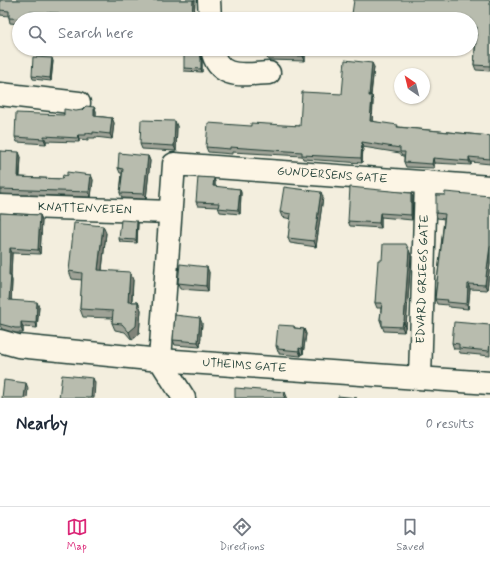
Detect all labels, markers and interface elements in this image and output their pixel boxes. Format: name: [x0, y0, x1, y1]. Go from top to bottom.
search box: [12, 12, 478, 56]
icon: search: [26, 23, 48, 45]
text: Search here: [58, 24, 134, 44]
north arrow: [394, 68, 430, 104]
street label: GUNDERSENS GATE: [276, 164, 388, 188]
street label: KNATTENVEIEN: [38, 199, 132, 219]
street label: EDVARD GRIEGS GATE: [413, 214, 433, 344]
street label: UTHEIMS GATE: [202, 355, 288, 377]
text: Nearby: [16, 413, 68, 435]
text: 0 results: [426, 416, 474, 433]
tab: Map: [66, 516, 88, 554]
tab: Directions: [219, 516, 265, 554]
tab: Saved: [396, 516, 424, 554]

